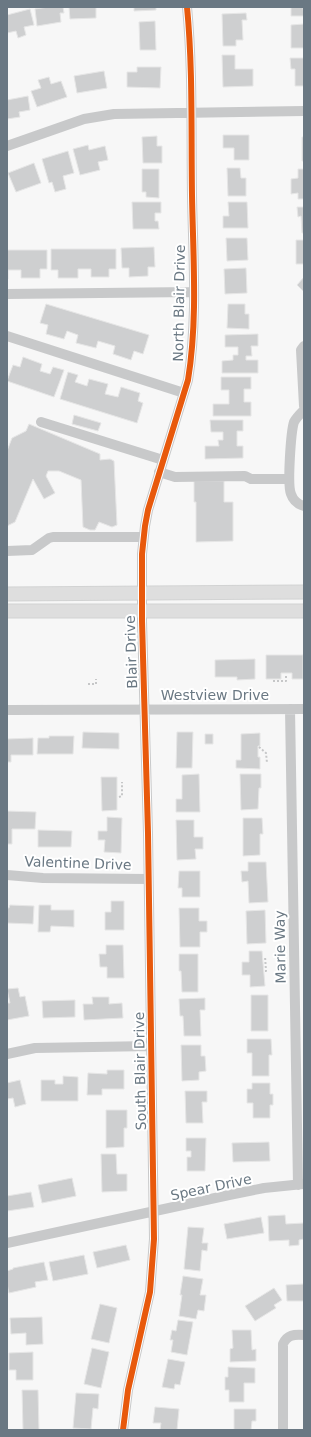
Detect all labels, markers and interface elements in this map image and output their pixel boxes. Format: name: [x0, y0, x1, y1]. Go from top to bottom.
street label: North Blair Drive: [170, 244, 188, 362]
street label: Blair Drive: [122, 615, 140, 689]
street label: Westview Drive: [161, 687, 269, 703]
street label: Valentine Drive: [24, 853, 132, 873]
street label: Marie Way: [271, 910, 289, 984]
street label: South Blair Drive: [131, 1012, 149, 1130]
street label: Spear Drive: [169, 1171, 253, 1203]

